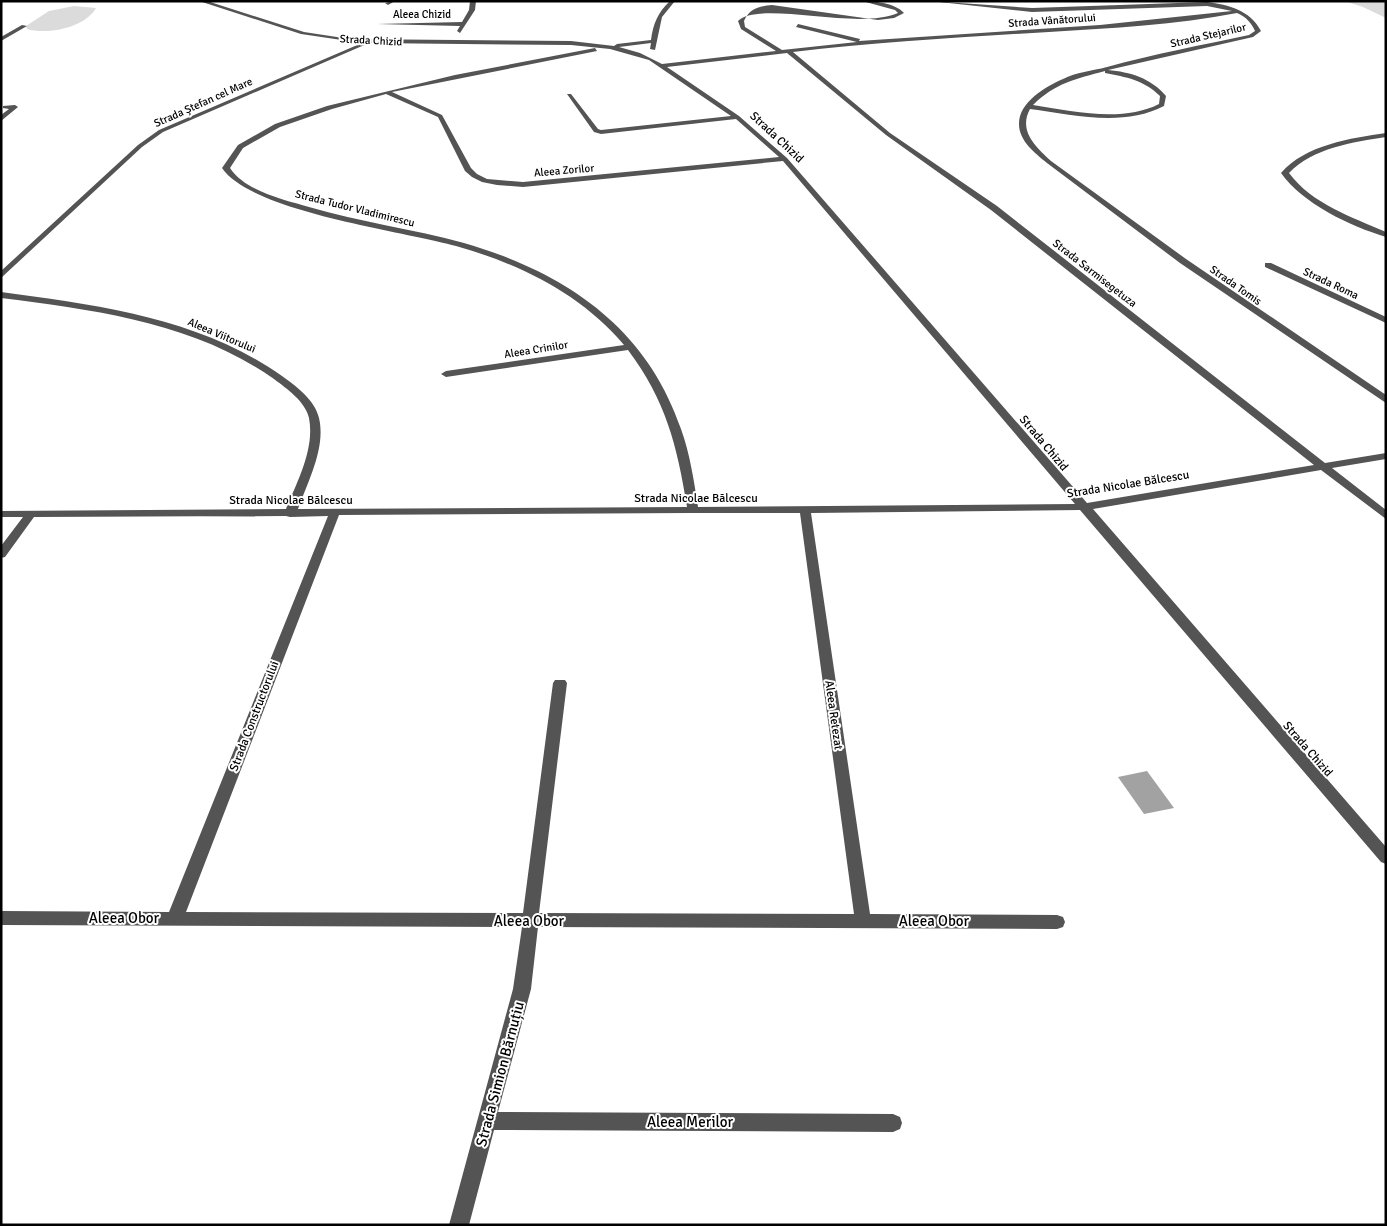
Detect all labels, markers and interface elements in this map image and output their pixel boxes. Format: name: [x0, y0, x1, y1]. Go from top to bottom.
street label: Aleea Chizid: [393, 8, 451, 21]
street label: Strada Vânătorului: [1008, 11, 1096, 30]
street label: Strada Stejarilor: [1169, 20, 1247, 51]
street label: Strada Chizid: [339, 32, 403, 49]
street label: Strada Ștefan cel Mare: [152, 75, 254, 130]
street label: Strada Chizid: [747, 109, 807, 166]
street label: Aleea Zorilor: [533, 161, 595, 180]
street label: Strada Tudor Vladimirescu: [294, 187, 416, 230]
street label: Strada Sarmisegetuza: [1050, 237, 1140, 310]
street label: Strada Tomis: [1207, 263, 1264, 308]
street label: Strada Roma: [1301, 265, 1361, 302]
street label: Aleea Viitorului: [186, 315, 258, 356]
street label: Aleea Crinilor: [503, 338, 569, 361]
street label: Strada Chizid: [1016, 412, 1071, 474]
street label: Strada Nicolae Bălcescu: [1066, 467, 1190, 502]
street label: Strada Nicolae Bălcescu: [634, 491, 758, 506]
street label: Strada Nicolae Bălcescu: [229, 493, 353, 508]
street label: Strada Constructorului: [227, 659, 282, 773]
street label: Aleea Retezat: [821, 679, 846, 751]
street label: Strada Chizid: [1280, 719, 1336, 780]
street label: Aleea Obor: [89, 909, 160, 927]
street label: Aleea Obor: [494, 912, 565, 930]
street label: Aleea Obor: [899, 912, 970, 930]
street label: Strada Simion Bărnuțiu: [472, 1000, 529, 1149]
street label: Aleea Merilor: [647, 1113, 734, 1131]

